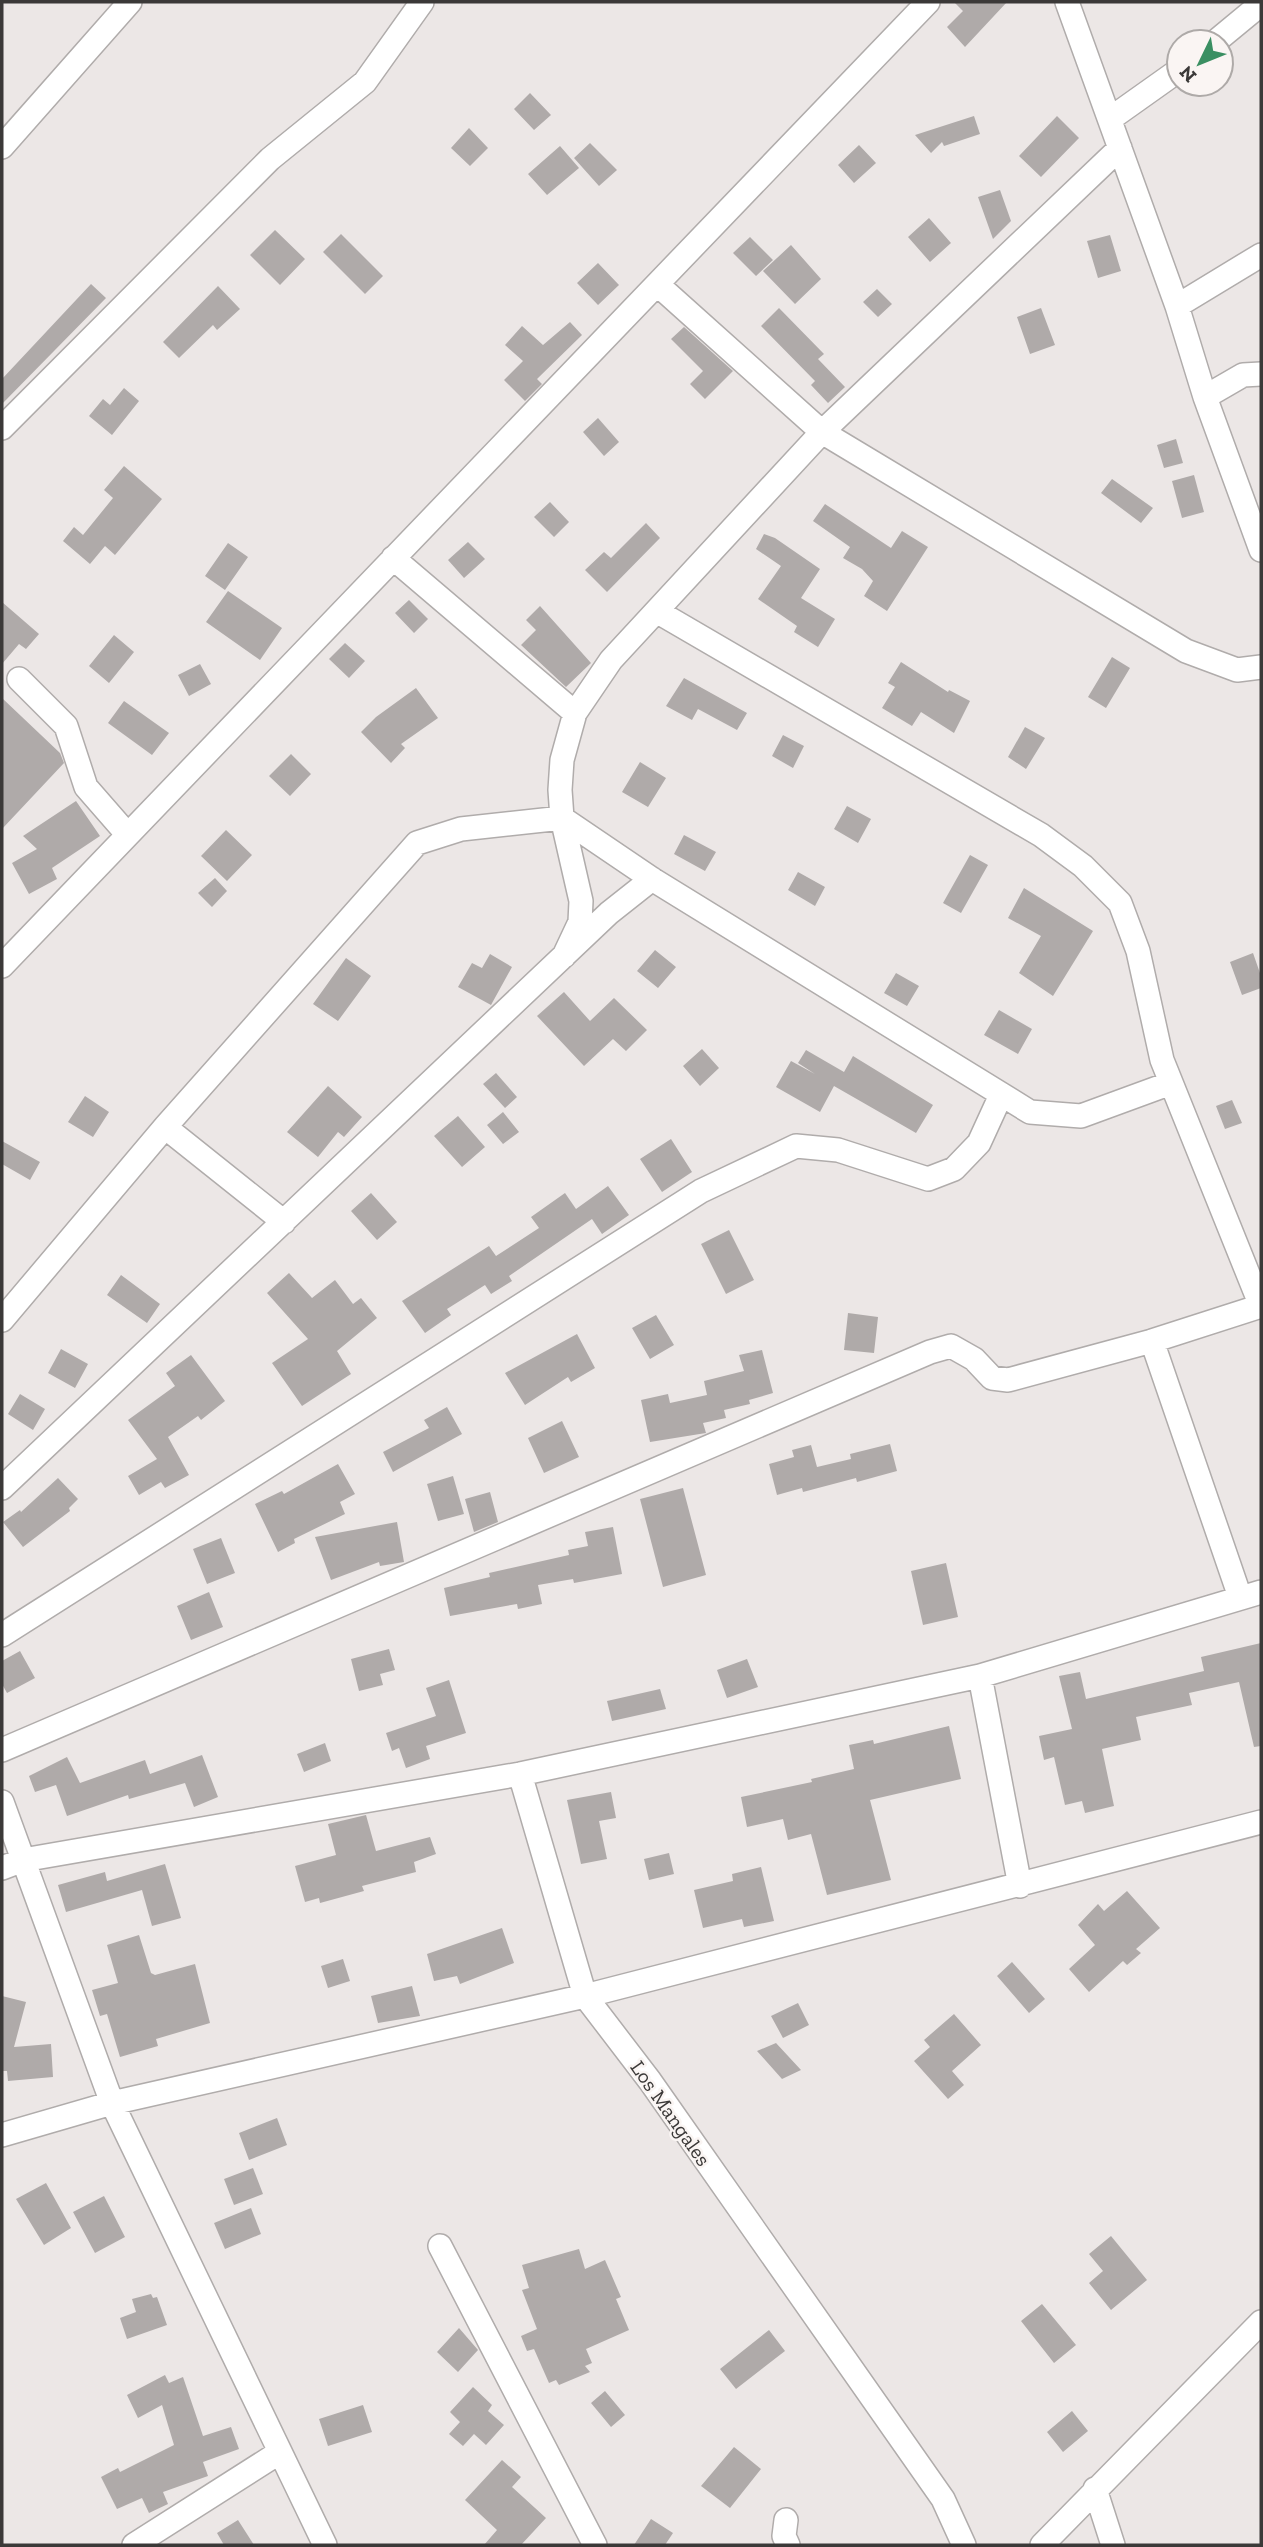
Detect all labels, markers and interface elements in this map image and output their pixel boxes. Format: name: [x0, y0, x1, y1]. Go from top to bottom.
north arrow: [1165, 28, 1235, 98]
text: N: [1175, 61, 1201, 87]
street label: Los Mangales: [625, 2055, 717, 2171]

